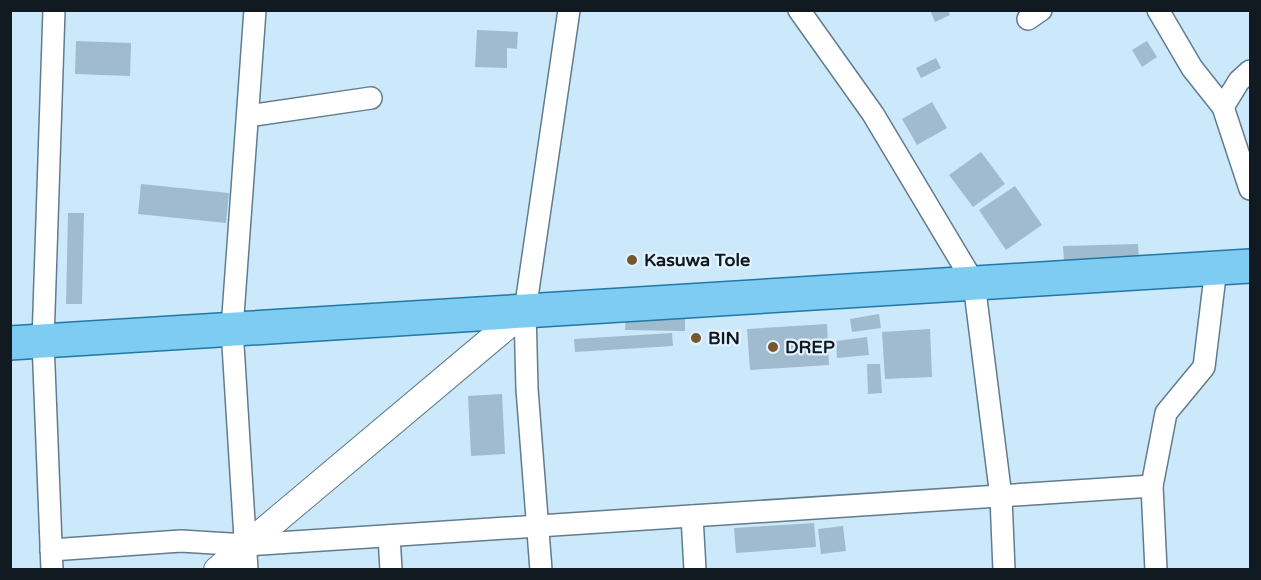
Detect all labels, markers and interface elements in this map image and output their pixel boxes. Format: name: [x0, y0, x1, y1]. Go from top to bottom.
place label: Kasuwa Tole: [644, 249, 750, 271]
marker: Kasuwa Tole: [625, 253, 639, 267]
place label: BIN: [708, 327, 740, 349]
marker: BIN: [689, 331, 703, 345]
place label: DREP: [785, 336, 835, 358]
marker: DREP: [766, 340, 780, 354]

